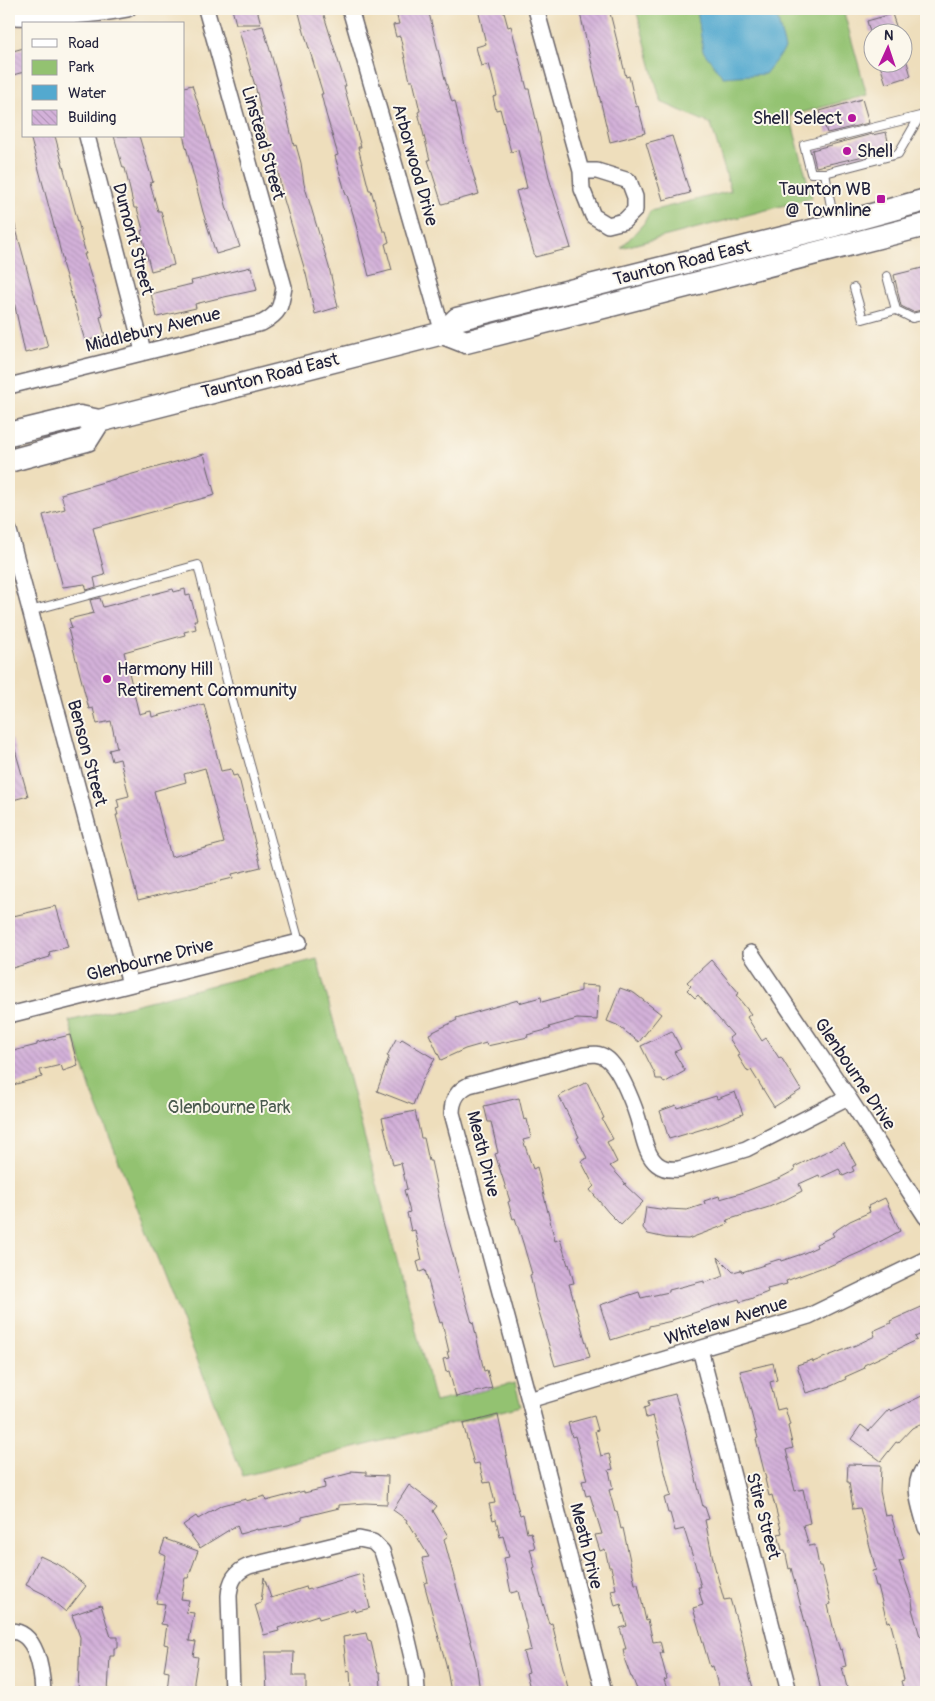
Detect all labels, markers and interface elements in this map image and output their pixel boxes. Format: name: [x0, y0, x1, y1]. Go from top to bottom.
legend: [22, 22, 185, 138]
north arrow: [862, 22, 912, 72]
text: N: [883, 27, 894, 44]
text: Road: [68, 34, 99, 53]
text: Park: [68, 58, 95, 77]
text: Water: [68, 84, 107, 103]
street label: Linstead Street: [236, 84, 290, 203]
street label: Arborwood Drive: [387, 101, 443, 229]
place label: Shell Select: [753, 107, 843, 130]
text: Building: [68, 108, 116, 127]
marker: Shell Select: [846, 112, 858, 124]
place label: Shell: [857, 140, 893, 163]
marker: Shell: [841, 145, 853, 157]
place label: Taunton WB @ Townline: [779, 178, 871, 222]
street label: Dumont Street: [107, 181, 159, 298]
marker: Taunton WB @ Townline: [875, 193, 887, 205]
street label: Taunton Road East: [611, 235, 754, 291]
street label: Middlebury Avenue: [83, 302, 223, 358]
street label: Taunton Road East: [199, 348, 342, 404]
place label: Harmony Hill Retirement Community: [117, 658, 297, 702]
marker: Harmony Hill Retirement Community: [101, 673, 113, 685]
street label: Benson Street: [62, 697, 112, 809]
street label: Glenbourne Drive: [84, 933, 216, 987]
street label: Glenbourne Drive: [809, 1014, 901, 1134]
park label: Glenbourne Park: [167, 1096, 291, 1119]
street label: Meath Drive: [461, 1109, 505, 1199]
street label: Whitelaw Avenue: [662, 1291, 790, 1351]
street label: Stire Street: [740, 1470, 786, 1562]
street label: Meath Drive: [564, 1501, 608, 1591]

